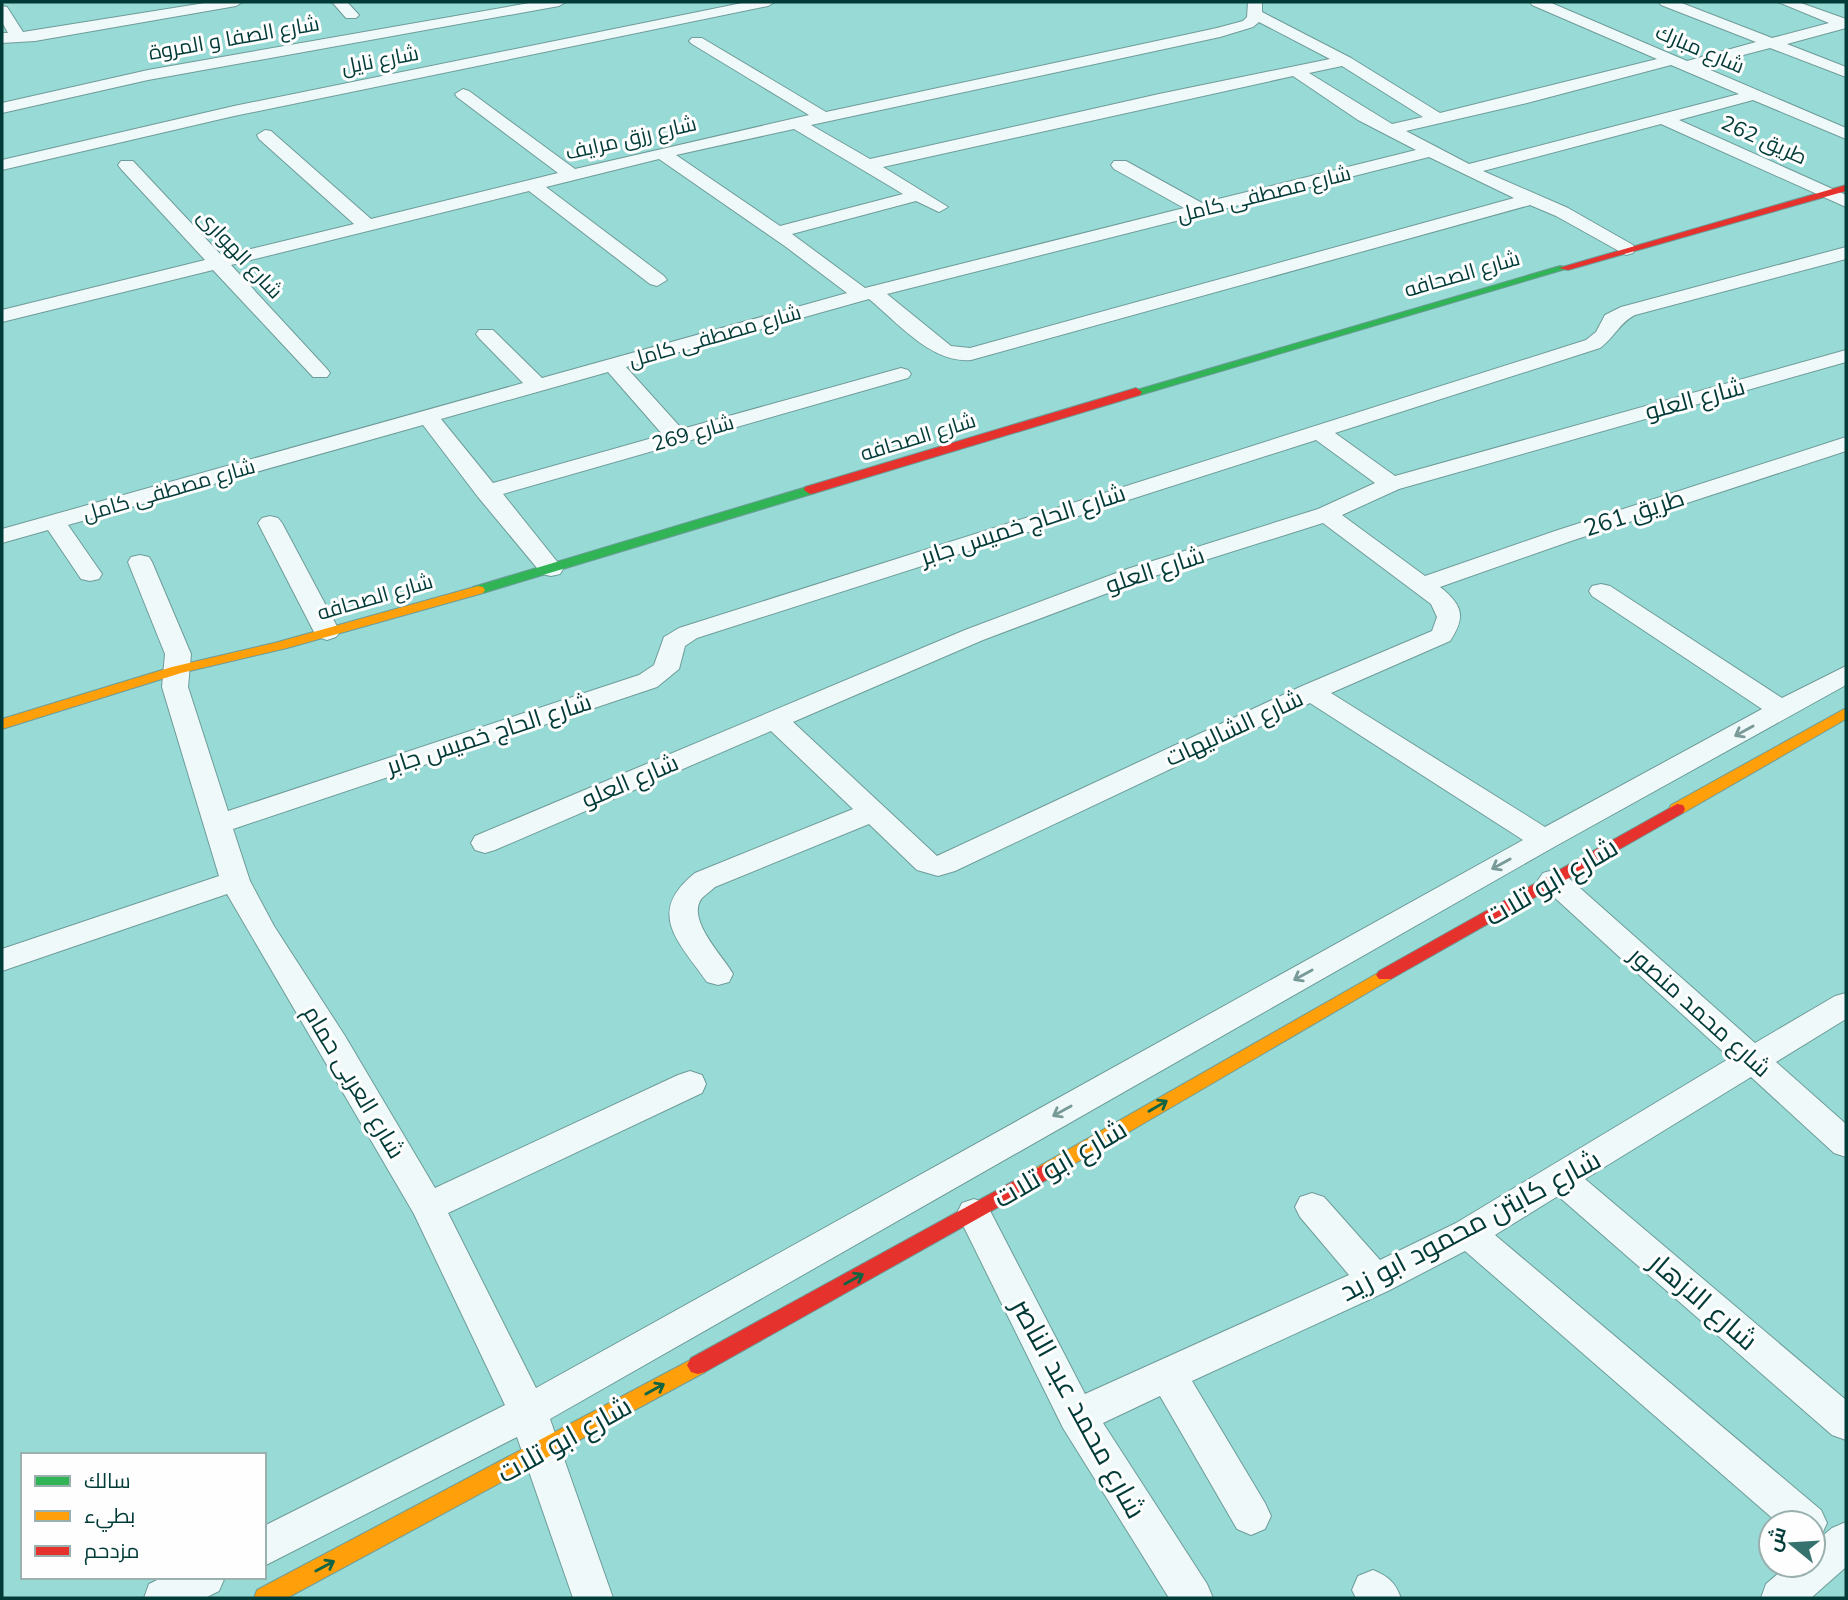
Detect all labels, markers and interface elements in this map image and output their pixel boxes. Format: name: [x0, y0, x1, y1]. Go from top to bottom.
street label: شارع الصفا و المروة: [146, 9, 322, 67]
street label: شارع مبارك: [1651, 18, 1749, 80]
street label: شارع نايل: [339, 39, 421, 81]
street label: شارع رزق مرايف: [563, 109, 699, 167]
street label: طريق 262: [1717, 109, 1811, 171]
street label: شارع مصطفى كامل: [1174, 159, 1354, 229]
street label: شارع الهوارى: [191, 203, 289, 305]
street label: شارع الصحافه: [1401, 244, 1523, 304]
street label: شارع مصطفى كامل: [626, 298, 804, 374]
street label: شارع العلو: [1641, 370, 1749, 428]
street label: شارع الصحافه: [857, 406, 979, 468]
street label: شارع 269: [649, 408, 737, 458]
street label: شارع مصطفى كامل: [80, 452, 258, 528]
street label: شارع الحاج خميس جابر: [914, 477, 1130, 574]
street label: طريق 261: [1579, 482, 1689, 544]
street label: شارع العلو: [1101, 539, 1209, 601]
street label: شارع الصحافه: [314, 567, 436, 627]
street label: شارع الشاليهات: [1160, 682, 1308, 774]
street label: شارع الحاج خميس جابر: [380, 686, 596, 783]
one-way arrow: [1734, 725, 1755, 738]
street label: شارع العلو: [577, 746, 683, 816]
street label: شارع ابو تلات: [1478, 828, 1625, 935]
one-way arrow: [1492, 857, 1512, 871]
street label: شارع محمد منصور: [1621, 938, 1778, 1084]
one-way arrow: [1294, 968, 1314, 982]
street label: شارع العربى حمام: [296, 999, 412, 1165]
one-way arrow: [1148, 1099, 1168, 1113]
one-way arrow: [1053, 1104, 1073, 1118]
street label: شارع ابو تلات: [987, 1110, 1134, 1217]
street label: شارع كابتن محمود ابو زيد: [1333, 1141, 1608, 1311]
street label: شارع الازهار: [1639, 1243, 1766, 1359]
one-way arrow: [844, 1272, 864, 1286]
street label: شارع محمد عبد الناصر: [1001, 1290, 1154, 1525]
one-way arrow: [644, 1382, 665, 1395]
street label: شارع ابو تلات: [490, 1387, 639, 1492]
legend: [21, 1453, 266, 1579]
text: سالك: [84, 1467, 131, 1495]
text: بطيء: [84, 1502, 135, 1532]
north arrow: [1757, 1509, 1827, 1579]
text: ش: [1761, 1523, 1793, 1555]
text: مزدحم: [84, 1537, 139, 1565]
one-way arrow: [314, 1559, 335, 1573]

